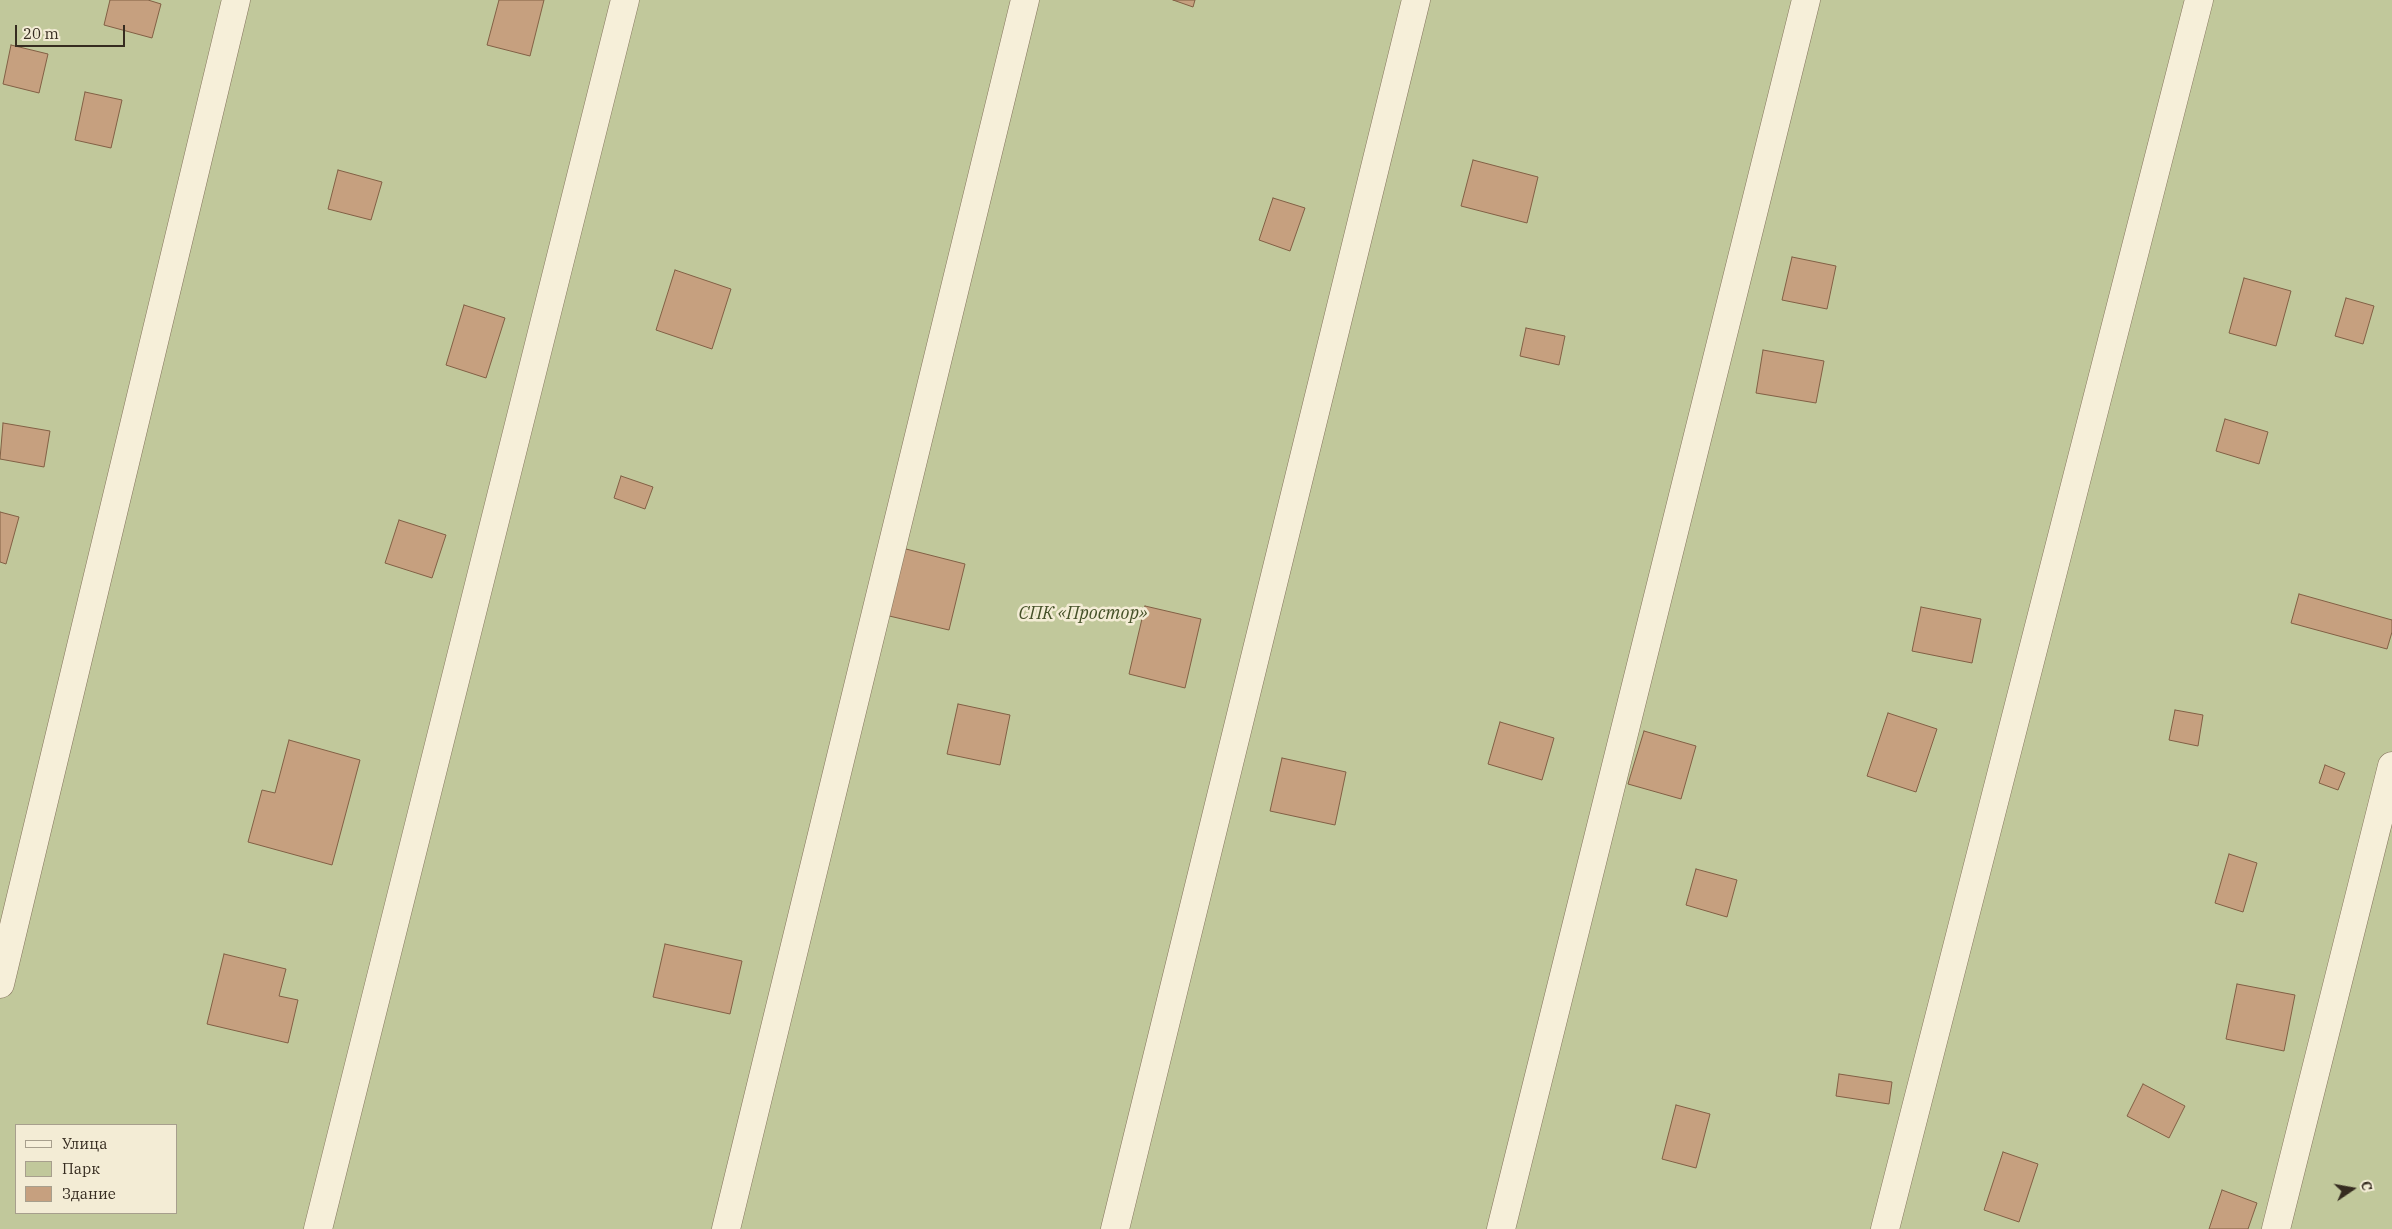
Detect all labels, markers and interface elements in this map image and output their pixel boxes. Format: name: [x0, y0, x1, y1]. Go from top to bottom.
scale bar: [18, 15, 128, 47]
text: 20 m: [23, 24, 59, 43]
park label: СПК «Простор»: [1018, 603, 1148, 625]
legend: [15, 1124, 178, 1214]
text: Улица: [62, 1134, 107, 1153]
text: Парк: [62, 1159, 100, 1178]
north arrow: [2327, 1164, 2377, 1214]
text: С: [2357, 1179, 2376, 1192]
text: Здание: [62, 1184, 116, 1203]

